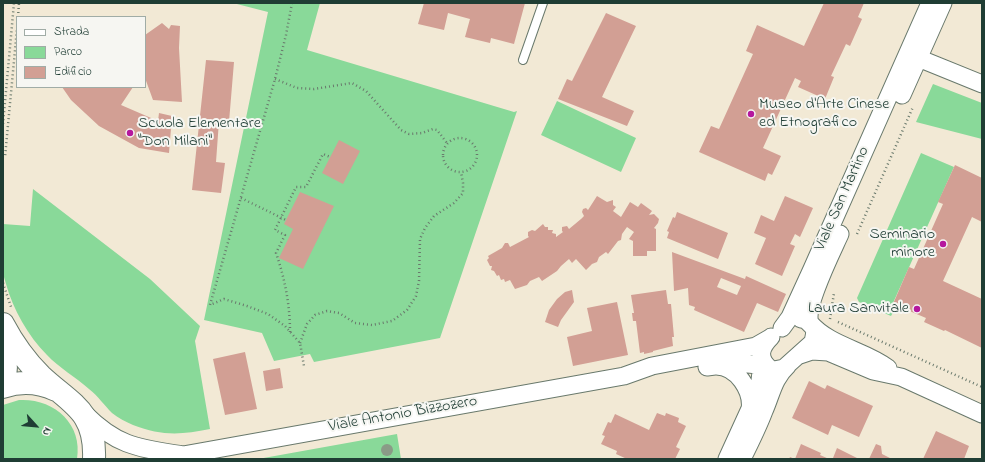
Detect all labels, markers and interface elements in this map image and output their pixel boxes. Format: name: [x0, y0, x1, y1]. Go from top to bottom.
legend: [16, 16, 146, 88]
text: Strada: [54, 23, 89, 41]
text: Parco: [54, 43, 82, 61]
text: Edificio: [54, 63, 92, 81]
place label: Museo d'Arte Cinese ed Etnografico: [759, 95, 889, 133]
marker: Museo d'Arte Cinese ed Etnografico: [746, 109, 756, 119]
place label: Scuola Elementare "Don Milani": [138, 114, 261, 152]
marker: Scuola Elementare "Don Milani": [125, 128, 135, 138]
street label: Viale San Martino: [811, 144, 875, 254]
place label: Seminario minore: [870, 225, 935, 263]
marker: Seminario minore: [938, 239, 948, 249]
place label: Laura Sanvitale: [808, 299, 909, 319]
marker: Laura Sanvitale: [912, 304, 922, 314]
street label: Viale Antonio Bizzozero: [327, 392, 479, 438]
north arrow: [16, 406, 56, 446]
text: N: [38, 425, 56, 438]

